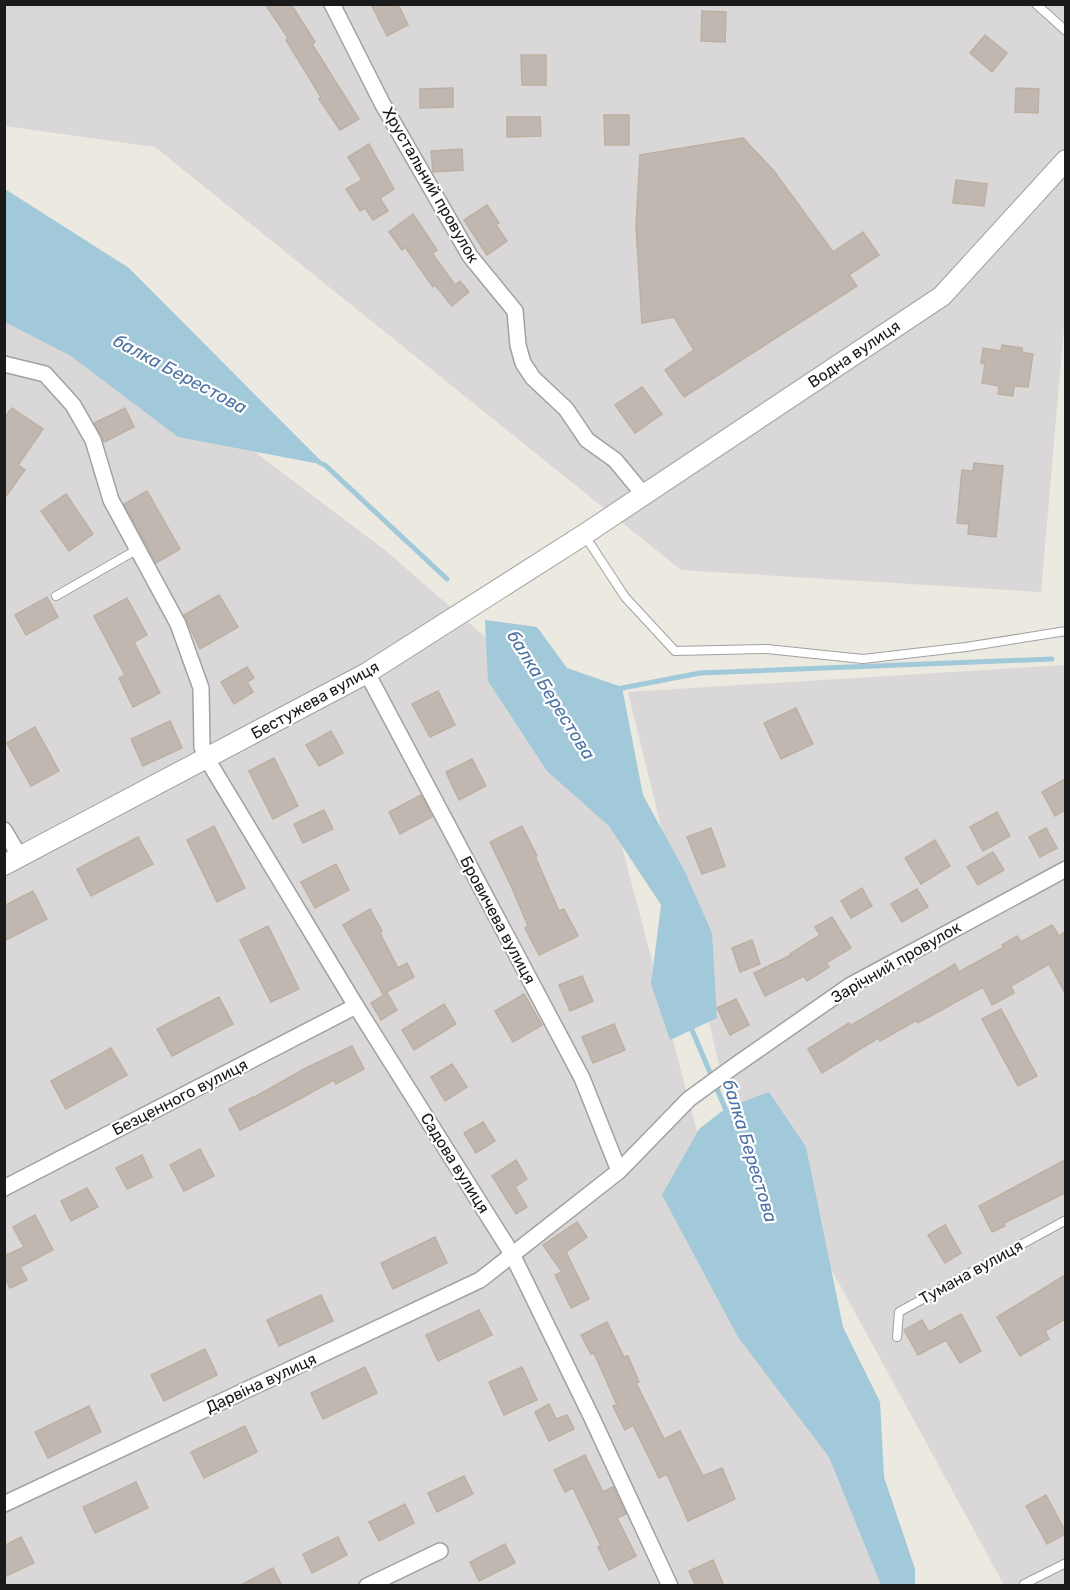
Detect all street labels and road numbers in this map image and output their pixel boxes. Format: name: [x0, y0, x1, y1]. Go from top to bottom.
street label: Хрустальний провулок: [379, 104, 484, 267]
street label: Водна вулиця: [804, 316, 904, 392]
street label: Бестужева вулиця: [248, 657, 382, 743]
street label: Бровичева вулиця: [456, 853, 540, 987]
street label: Зарічний провулок: [828, 917, 965, 1007]
street label: Безценного вулиця: [109, 1055, 251, 1139]
street label: Садова вулиця: [417, 1109, 493, 1217]
street label: Тумана вулиця: [916, 1236, 1026, 1308]
street label: Дарвіна вулиця: [203, 1349, 319, 1417]

